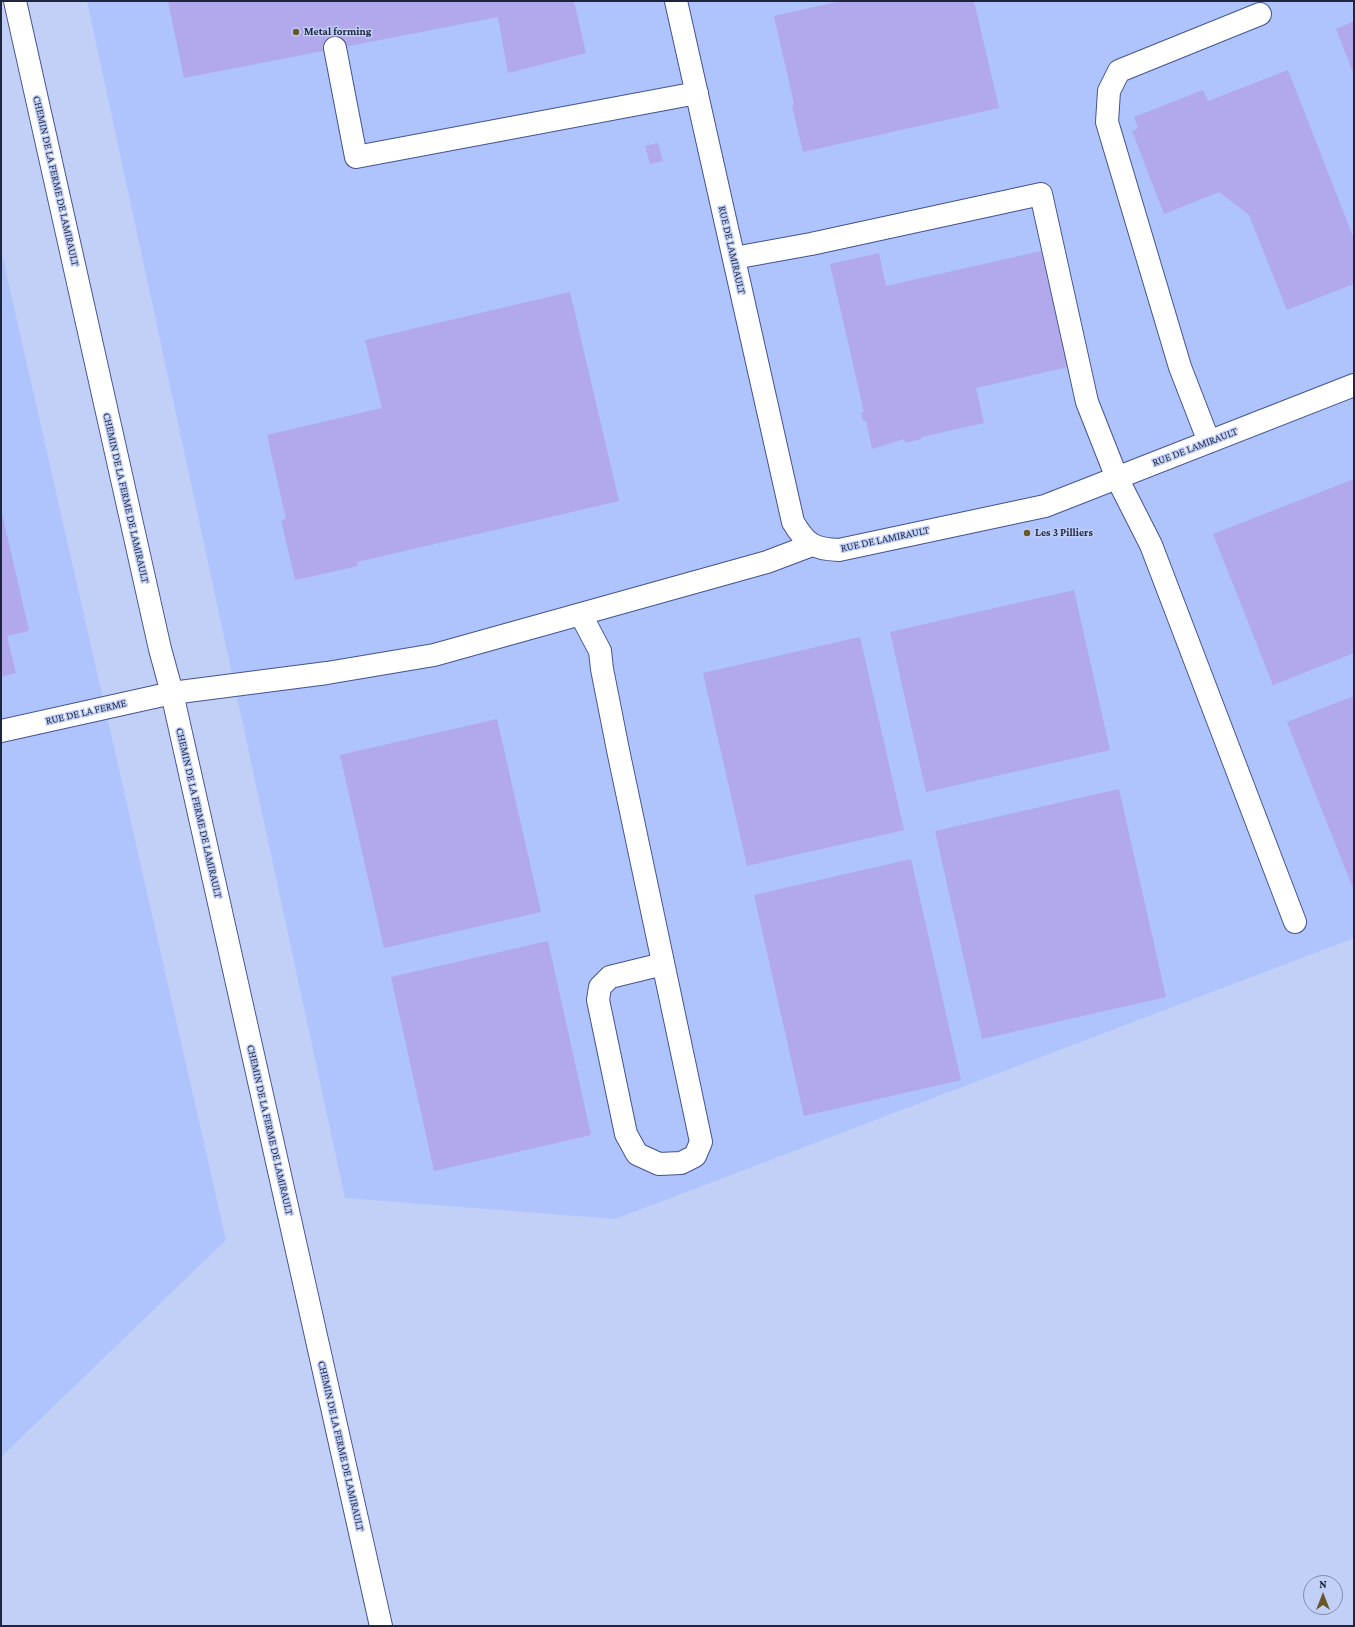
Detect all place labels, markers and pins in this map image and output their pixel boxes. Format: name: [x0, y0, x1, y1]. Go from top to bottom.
place label: Metal forming: [304, 25, 371, 39]
marker: Metal forming: [291, 27, 301, 37]
place label: Les 3 Pilliers: [1035, 526, 1093, 540]
marker: Les 3 Pilliers: [1022, 528, 1032, 538]

